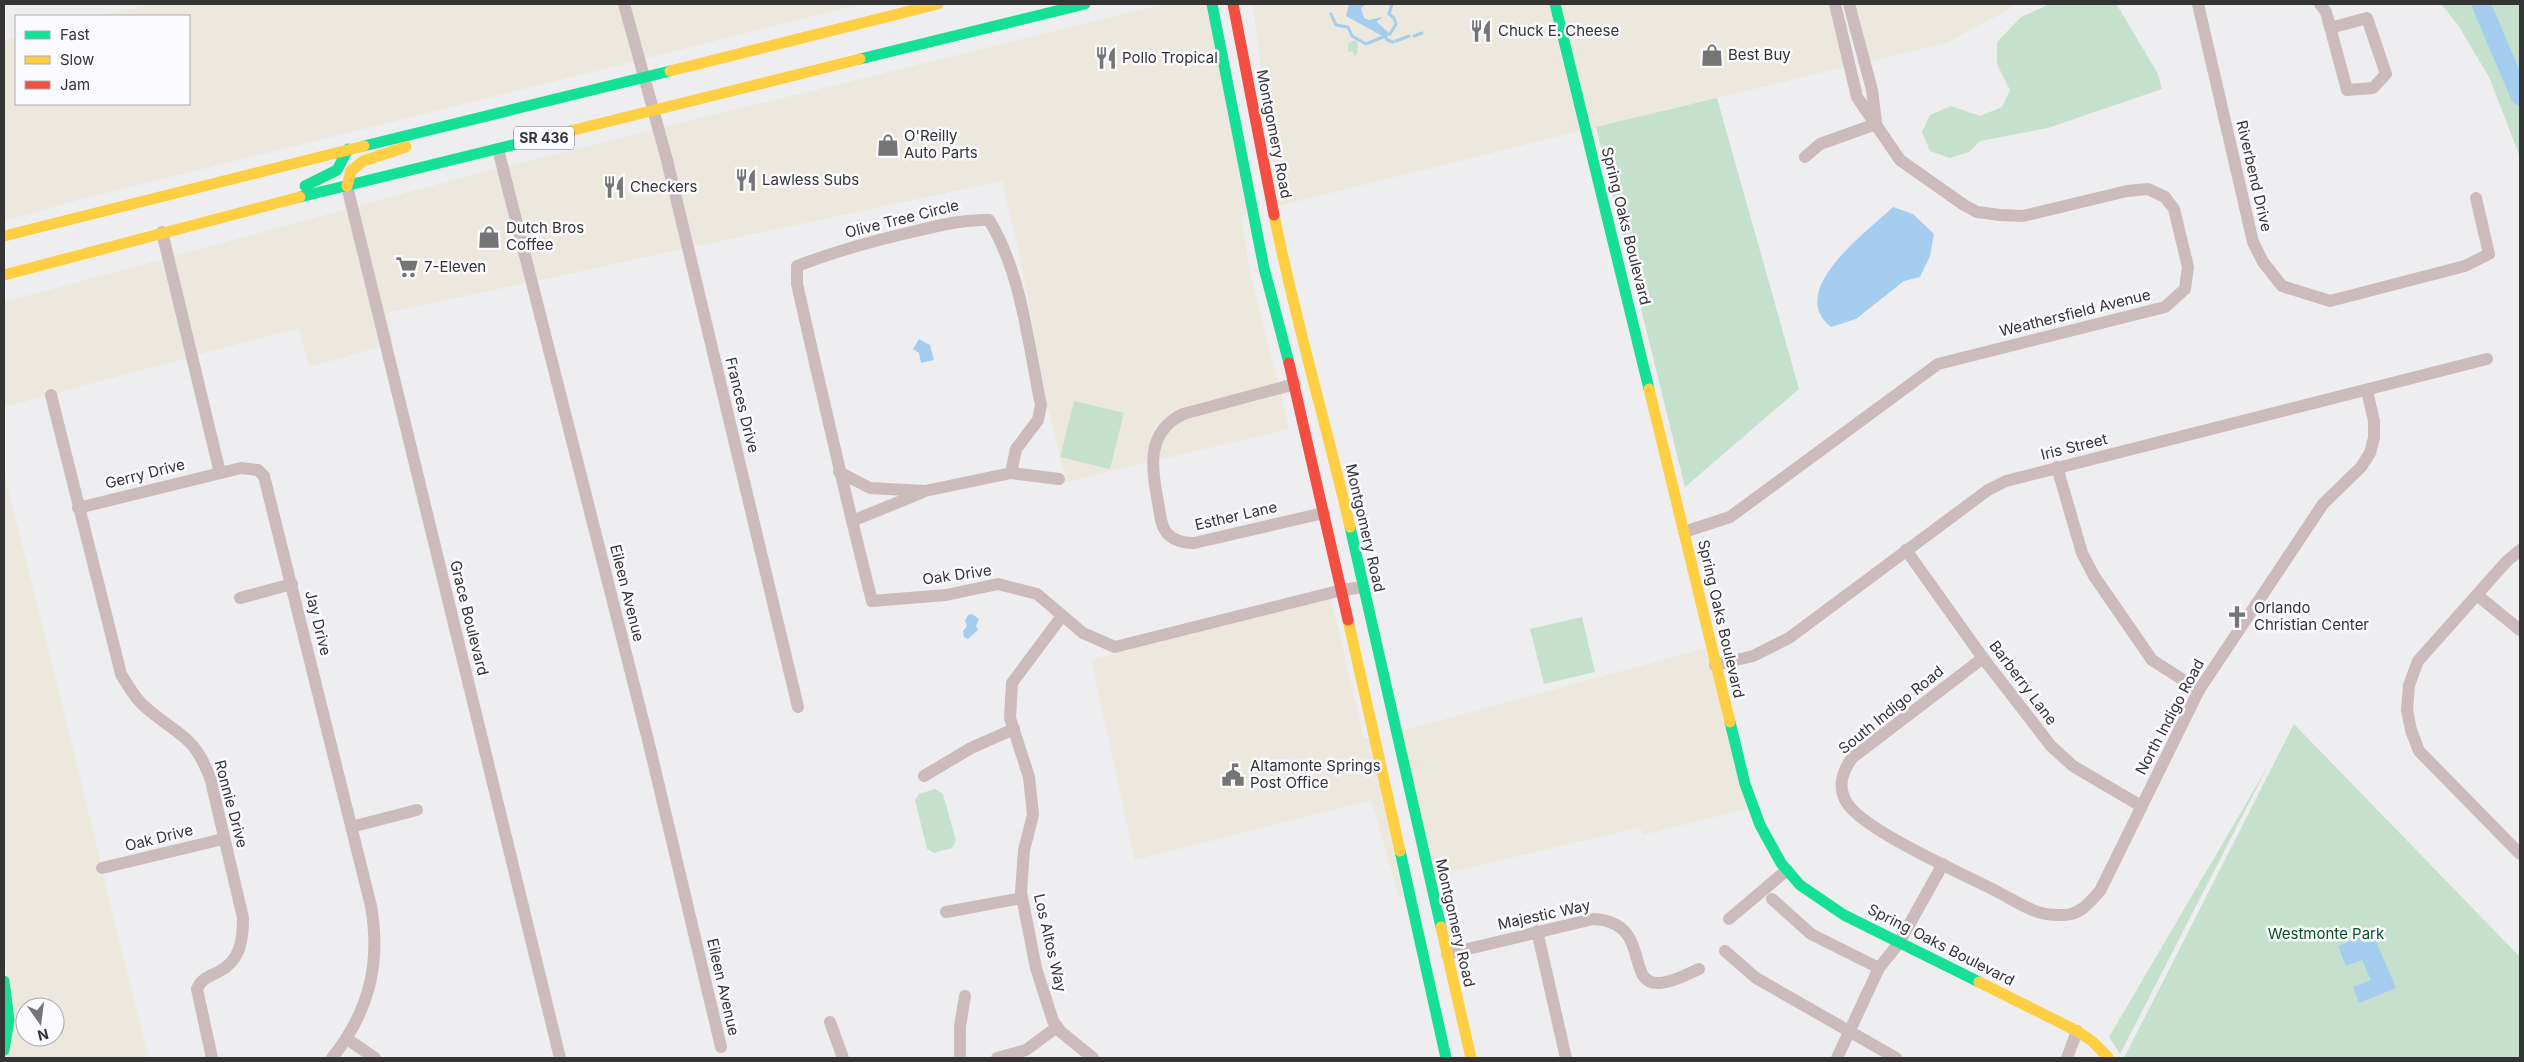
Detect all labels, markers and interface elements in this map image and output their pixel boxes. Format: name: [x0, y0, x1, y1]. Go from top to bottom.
legend: [15, 15, 190, 105]
restaurant icon: Chuck E. Cheese: [1468, 18, 1494, 44]
place label: Chuck E. Cheese: [1498, 21, 1619, 40]
text: Fast: [60, 25, 90, 44]
shop icon: Best Buy: [1699, 42, 1725, 68]
restaurant icon: Pollo Tropical: [1093, 45, 1119, 71]
place label: Best Buy: [1728, 45, 1791, 64]
place label: Pollo Tropical: [1122, 48, 1218, 67]
text: Slow: [60, 50, 94, 69]
street label: Montgomery Road: [1253, 68, 1296, 200]
text: Jam: [60, 75, 90, 94]
street label: Riverbend Drive: [2232, 118, 2277, 233]
road number: SR 436: [514, 126, 574, 150]
place label: O'Reilly Auto Parts: [904, 126, 978, 162]
shop icon: O'Reilly Auto Parts: [875, 132, 901, 158]
street label: Spring Oaks Boulevard: [1598, 145, 1655, 307]
restaurant icon: Lawless Subs: [733, 167, 759, 193]
place label: Lawless Subs: [762, 170, 859, 189]
restaurant icon: Checkers: [601, 174, 627, 200]
place label: Checkers: [630, 177, 697, 196]
street label: Olive Tree Circle: [843, 195, 961, 242]
place label: Dutch Bros Coffee: [506, 218, 584, 254]
shop icon: Dutch Bros Coffee: [476, 224, 502, 250]
supermarket icon: 7-Eleven: [394, 254, 420, 280]
place label: 7-Eleven: [424, 257, 486, 276]
street label: Weathersfield Avenue: [1997, 285, 2152, 340]
street label: Frances Drive: [721, 355, 764, 455]
street label: Iris Street: [2039, 429, 2109, 464]
street label: Gerry Drive: [103, 454, 187, 493]
street label: Montgomery Road: [1341, 462, 1389, 594]
street label: Esther Lane: [1193, 497, 1279, 534]
street label: Spring Oaks Boulevard: [1694, 538, 1749, 700]
street label: Eileen Avenue: [606, 542, 649, 643]
street label: Grace Boulevard: [446, 558, 493, 677]
street label: Oak Drive: [921, 560, 993, 589]
street label: Jay Drive: [301, 588, 336, 658]
place label: Orlando Christian Center: [2254, 598, 2369, 634]
church icon: Orlando Christian Center: [2224, 604, 2250, 630]
street label: Barberry Lane: [1985, 637, 2061, 729]
street label: North Indigo Road: [2131, 656, 2208, 778]
street label: South Indigo Road: [1834, 661, 1947, 758]
place label: Altamonte Springs Post Office: [1250, 756, 1381, 792]
street label: Ronnie Drive: [211, 758, 252, 850]
public building icon: Altamonte Springs Post Office: [1220, 762, 1246, 788]
street label: Oak Drive: [123, 820, 195, 855]
street label: Montgomery Road: [1431, 857, 1479, 989]
street label: Los Altos Way: [1030, 892, 1071, 994]
street label: Majestic Way: [1496, 895, 1593, 934]
street label: Spring Oaks Boulevard: [1865, 899, 2018, 990]
park label: Westmonte Park: [2268, 924, 2385, 943]
street label: Eileen Avenue: [703, 936, 744, 1038]
north arrow: [15, 997, 65, 1047]
text: N: [36, 1026, 50, 1045]

